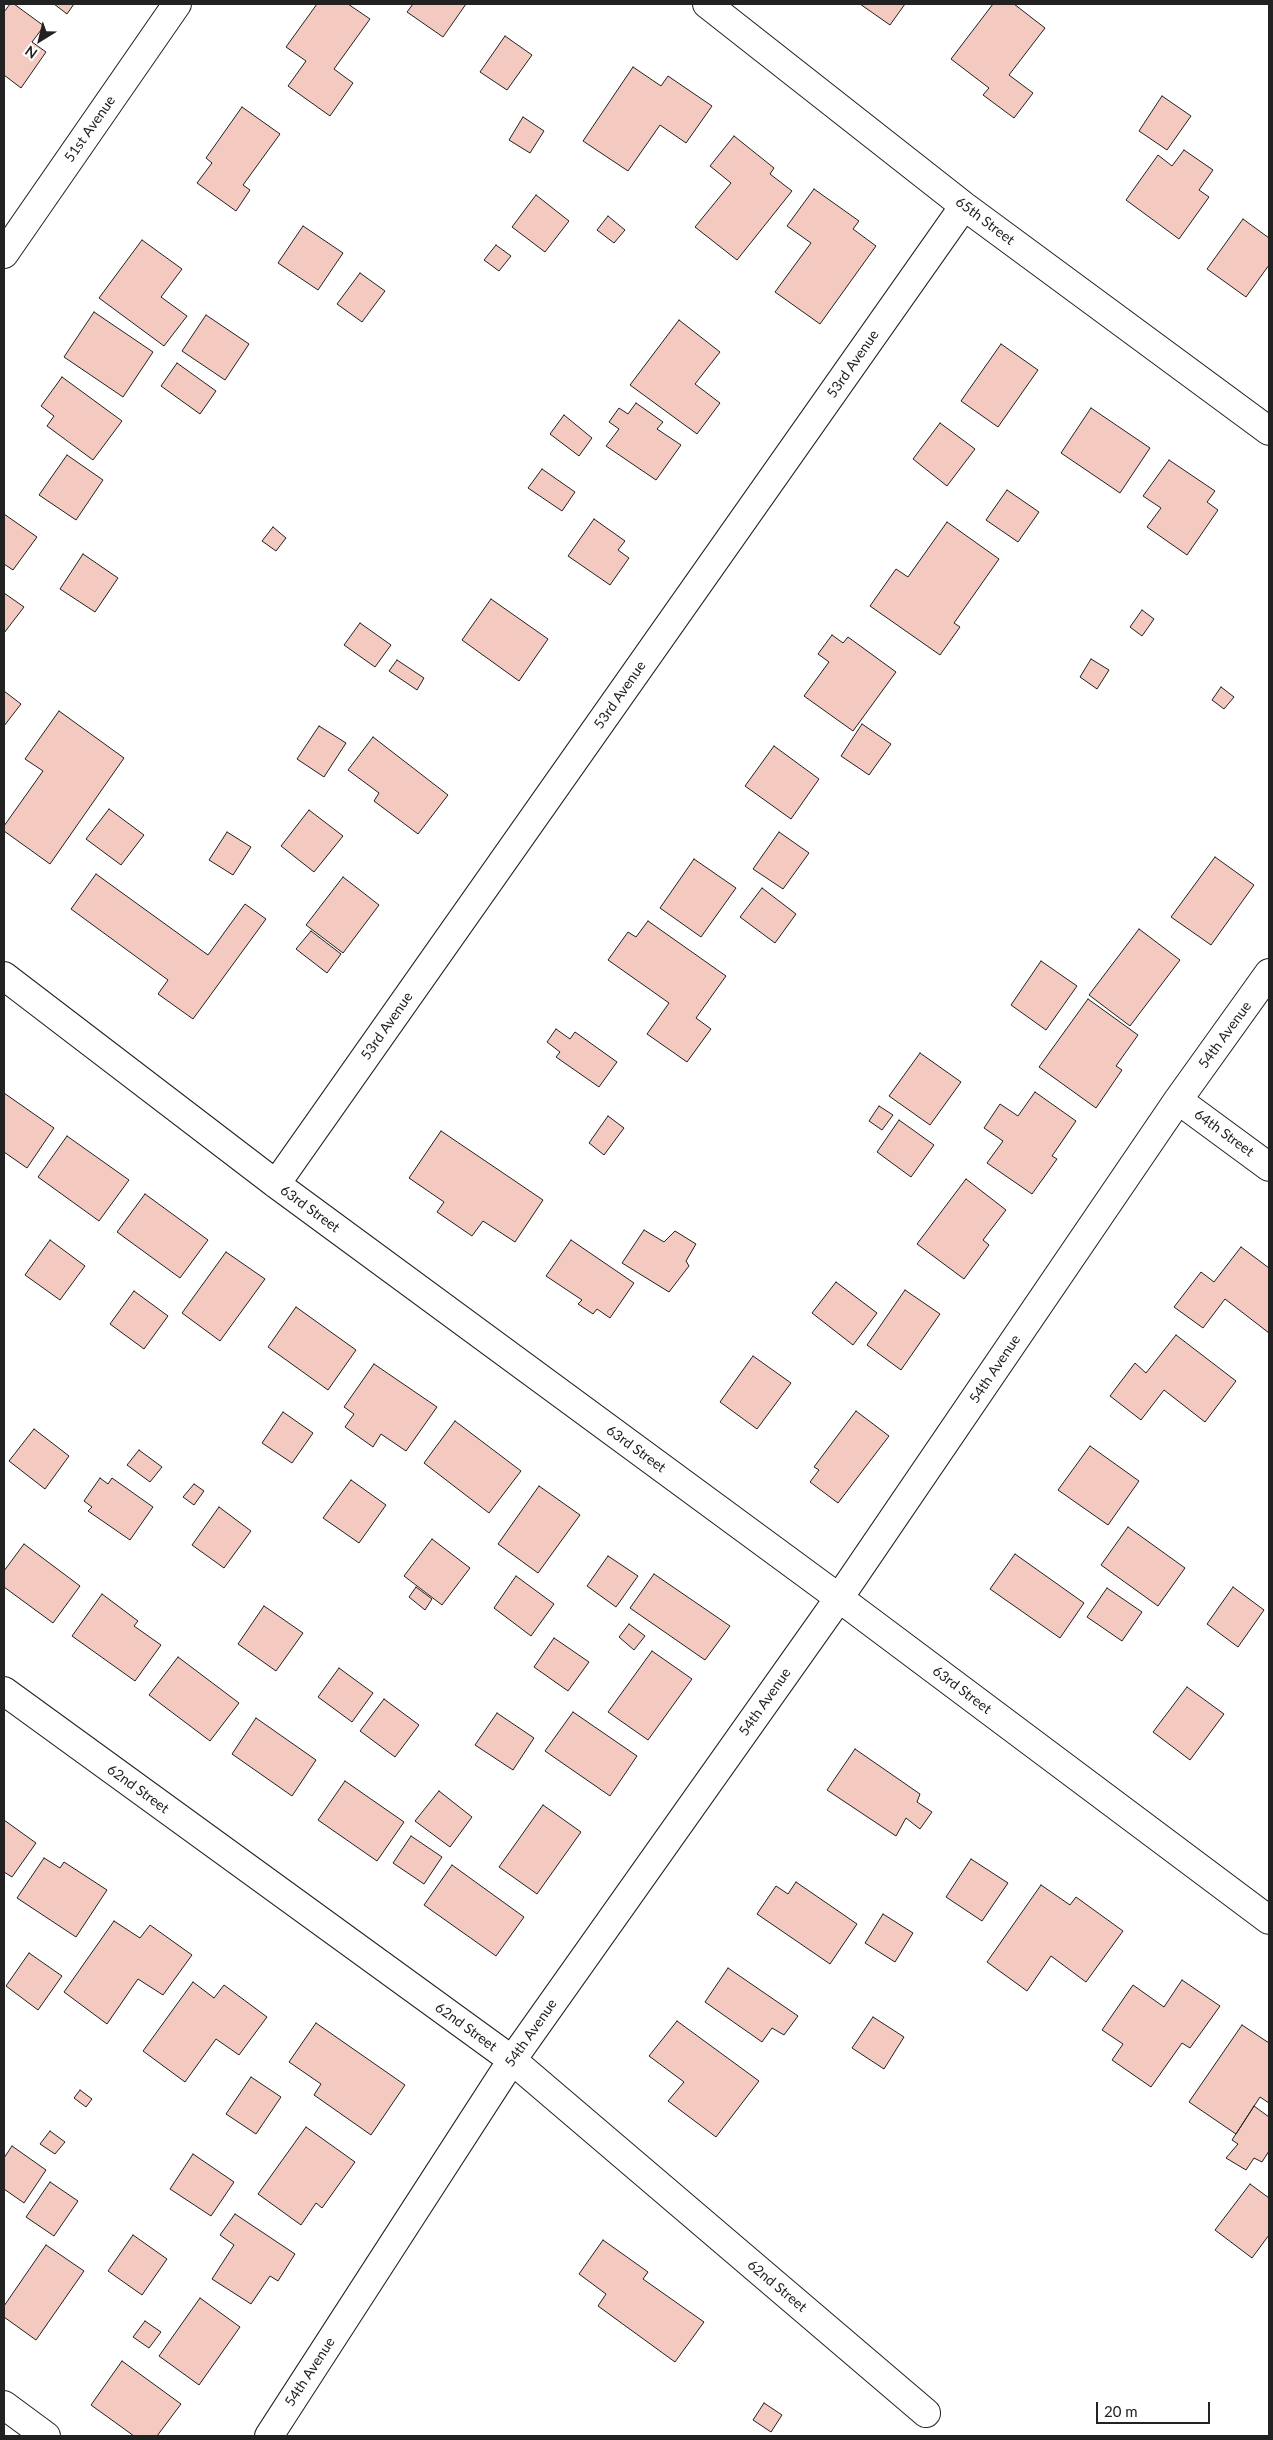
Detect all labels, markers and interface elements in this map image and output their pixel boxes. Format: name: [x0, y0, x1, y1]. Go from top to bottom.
north arrow: [15, 15, 65, 65]
text: N: [22, 42, 40, 63]
street label: 51st Avenue: [61, 93, 119, 165]
street label: 65th Street: [952, 193, 1018, 249]
street label: 53rd Avenue: [824, 327, 882, 401]
street label: 53rd Avenue: [591, 658, 649, 732]
street label: 53rd Avenue: [358, 989, 416, 1063]
street label: 54th Avenue: [1195, 998, 1255, 1072]
street label: 64th Street: [1191, 1106, 1257, 1160]
street label: 63rd Street: [277, 1182, 343, 1236]
street label: 54th Avenue: [966, 1332, 1024, 1406]
street label: 63rd Street: [603, 1422, 669, 1476]
street label: 63rd Street: [929, 1662, 995, 1718]
street label: 54th Avenue: [735, 1665, 795, 1739]
street label: 62nd Street: [104, 1761, 172, 1817]
street label: 54th Avenue: [501, 1996, 561, 2070]
street label: 62nd Street: [432, 1999, 500, 2055]
street label: 62nd Street: [744, 2256, 810, 2316]
street label: 54th Avenue: [281, 2334, 339, 2410]
scale bar: [1098, 2392, 1212, 2424]
text: 20 m: [1104, 2402, 1138, 2420]

